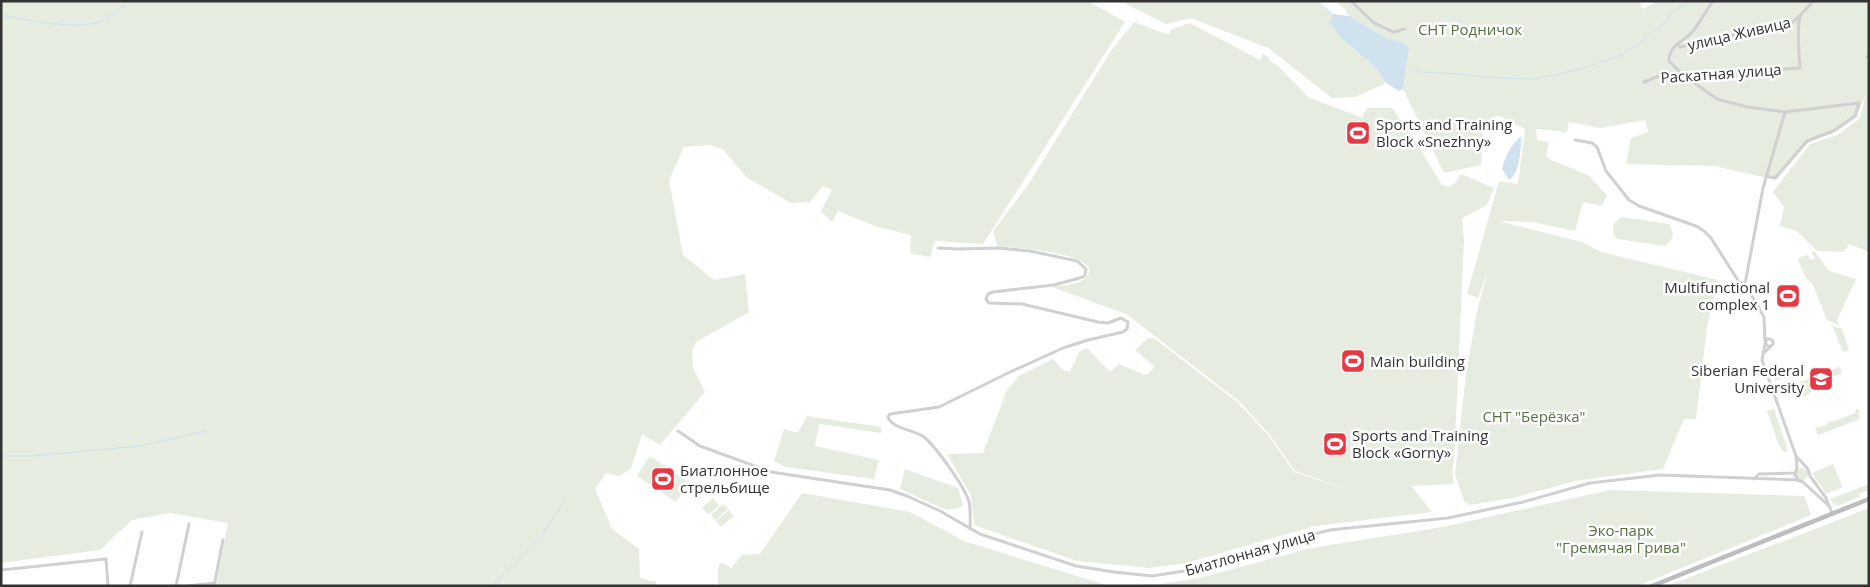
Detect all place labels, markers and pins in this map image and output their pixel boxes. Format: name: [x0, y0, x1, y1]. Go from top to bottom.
place label: Sports and Training Block «Snezhny»: [1376, 114, 1512, 151]
sports icon: Sports and Training Block «Snezhny»: [1345, 120, 1371, 146]
place label: Multifunctional complex 1: [1664, 277, 1770, 314]
sports icon: Multifunctional complex 1: [1775, 283, 1801, 309]
sports icon: Main building: [1340, 348, 1366, 374]
place label: Main building: [1370, 351, 1465, 371]
place label: Siberian Federal University: [1691, 360, 1804, 397]
school or university icon: Siberian Federal University: [1808, 366, 1834, 392]
place label: Sports and Training Block «Gorny»: [1352, 425, 1488, 462]
sports icon: Sports and Training Block «Gorny»: [1322, 431, 1348, 457]
place label: Биатлонное стрельбище: [680, 460, 770, 497]
sports icon: Биатлонное стрельбище: [650, 466, 676, 492]

